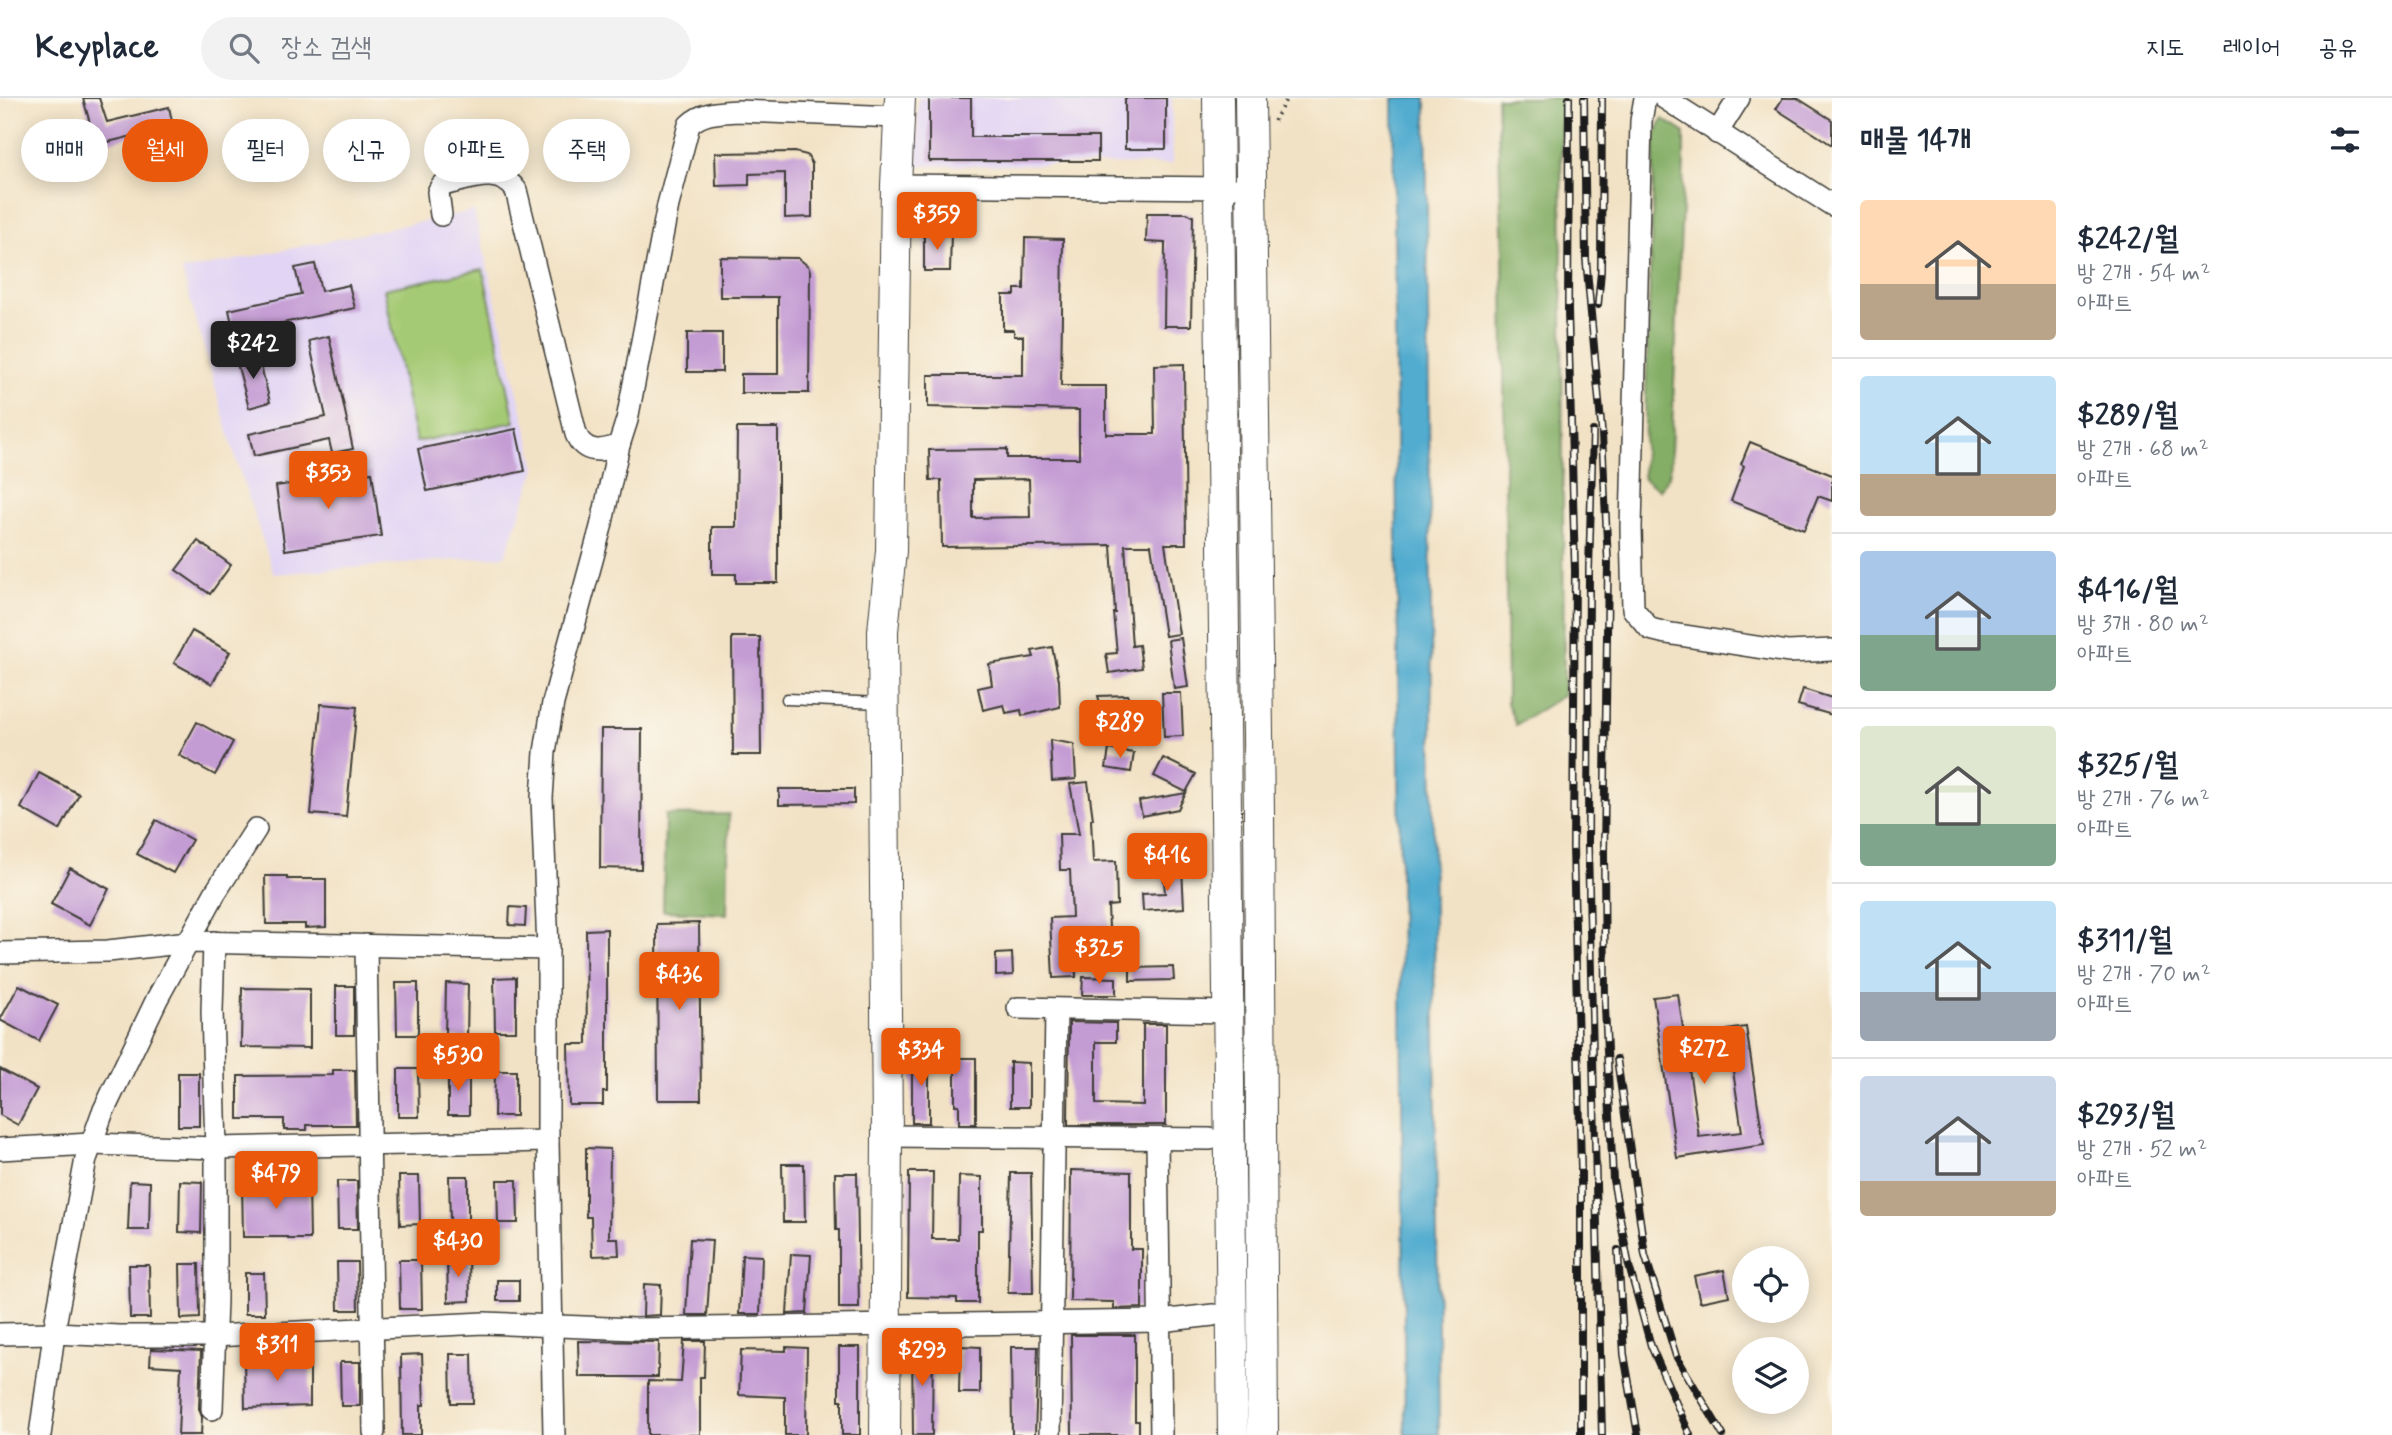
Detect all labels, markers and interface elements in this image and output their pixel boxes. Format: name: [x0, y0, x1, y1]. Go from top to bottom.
search box: [201, 17, 691, 80]
text: Keyplace: [35, 26, 159, 70]
icon: search: [225, 29, 263, 67]
text: 장소 검색: [281, 31, 372, 65]
text: 지도: [2146, 33, 2184, 64]
text: 레이어: [2222, 33, 2280, 64]
text: 공유: [2318, 33, 2357, 64]
chip: 매매: [21, 119, 108, 182]
chip: 월세: [122, 119, 208, 182]
chip: 필터: [222, 119, 309, 182]
chip: 신규: [323, 119, 410, 182]
chip: 아파트: [424, 119, 529, 182]
chip: 주택: [543, 119, 630, 182]
text: 매물 14개: [1860, 121, 1971, 160]
icon: filters: [2326, 121, 2364, 159]
pin: $359: [896, 192, 978, 252]
text: $359: [913, 200, 961, 230]
text: $242/월: [2077, 220, 2179, 259]
icon: home: [1916, 228, 2000, 312]
text: 방 2개 · 54 m²: [2077, 259, 2210, 289]
text: 아파트: [2077, 289, 2133, 319]
pin: $242: [212, 322, 294, 381]
text: $242: [227, 329, 279, 359]
text: $289/월: [2077, 396, 2178, 435]
icon: home: [1916, 404, 2000, 488]
text: 방 2개 · 68 m²: [2077, 435, 2209, 465]
pin: $353: [287, 452, 369, 511]
text: $353: [305, 459, 351, 489]
text: 아파트: [2077, 465, 2133, 495]
text: $416/월: [2077, 571, 2178, 610]
icon: home: [1916, 579, 2000, 663]
text: 방 3개 · 80 m²: [2077, 610, 2209, 640]
text: 아파트: [2077, 640, 2133, 670]
pin: $289: [1079, 700, 1161, 760]
text: $289: [1095, 708, 1145, 738]
text: $325/월: [2077, 746, 2178, 785]
icon: home: [1916, 754, 2000, 838]
text: 방 2개 · 76 m²: [2077, 785, 2210, 815]
text: 아파트: [2077, 815, 2133, 845]
pin: $416: [1126, 834, 1208, 893]
text: $416: [1143, 841, 1191, 871]
text: $311/월: [2077, 921, 2172, 960]
pin: $325: [1058, 926, 1140, 986]
icon: home: [1916, 929, 2000, 1013]
text: $325: [1075, 934, 1123, 964]
pin: $436: [638, 953, 720, 1012]
text: $436: [655, 960, 703, 990]
text: 방 2개 · 70 m²: [2077, 960, 2211, 990]
text: 아파트: [2077, 990, 2133, 1020]
pin: $272: [1663, 1026, 1745, 1086]
pin: $334: [880, 1028, 962, 1088]
pin: $530: [417, 1034, 499, 1093]
text: $272: [1679, 1034, 1729, 1064]
text: $334: [897, 1036, 945, 1066]
text: $530: [433, 1041, 483, 1071]
text: $293/월: [2077, 1096, 2175, 1135]
icon: home: [1916, 1104, 2000, 1188]
text: 방 2개 · 52 m²: [2077, 1135, 2207, 1165]
pin: $479: [235, 1152, 317, 1211]
text: $479: [251, 1159, 301, 1189]
text: 아파트: [2077, 1165, 2133, 1195]
pin: $430: [417, 1220, 499, 1279]
text: $430: [433, 1227, 483, 1257]
map controls: [1732, 1246, 1809, 1414]
button: locate: [1732, 1246, 1809, 1323]
pin: $311: [236, 1324, 318, 1383]
pin: $293: [881, 1328, 963, 1388]
text: $311: [256, 1331, 298, 1361]
text: $293: [898, 1336, 946, 1366]
button: layers: [1732, 1337, 1809, 1414]

